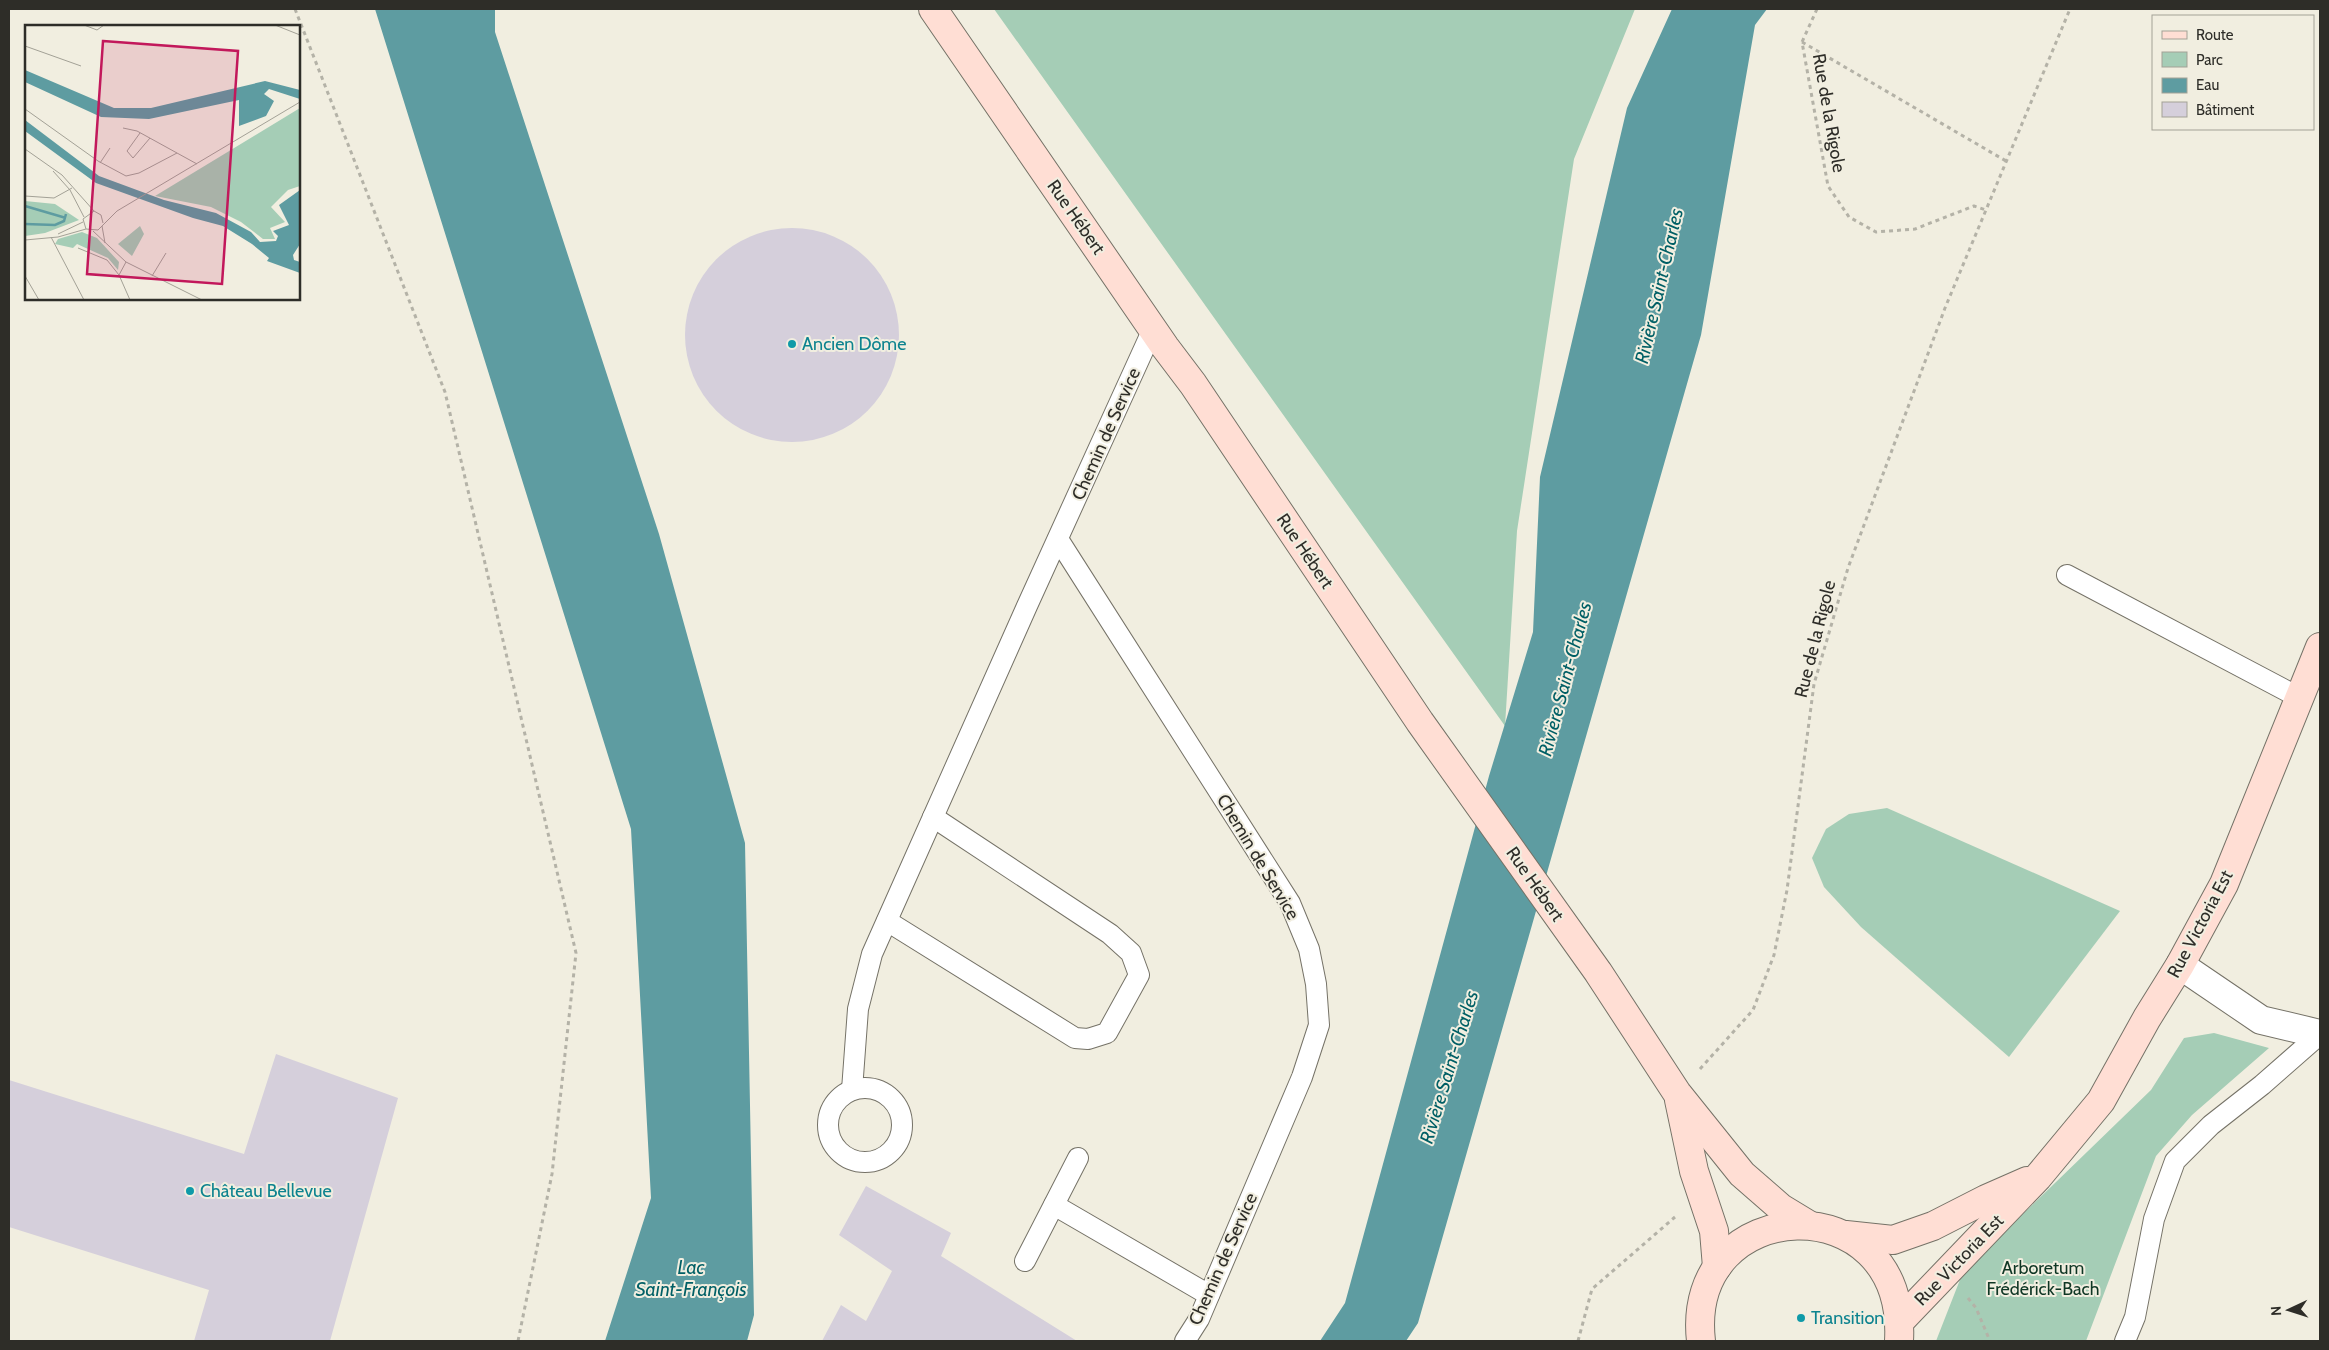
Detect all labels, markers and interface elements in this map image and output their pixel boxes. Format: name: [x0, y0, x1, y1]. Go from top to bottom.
legend: [2152, 15, 2314, 130]
inset map: [25, 25, 300, 300]
text: Route: [2196, 26, 2234, 44]
text: Parc: [2196, 51, 2223, 69]
street label: Rue de la Rigole: [1808, 52, 1850, 174]
text: Eau: [2196, 76, 2219, 94]
text: Bâtiment: [2196, 101, 2254, 119]
street label: Rue Hébert: [1042, 175, 1110, 259]
water label: Rivière Saint-Charles: [1630, 206, 1688, 366]
place label: Ancien Dôme: [802, 333, 906, 355]
marker: Ancien Dôme: [786, 338, 798, 350]
street label: Chemin de Service: [1067, 364, 1145, 504]
street label: Rue Hébert: [1272, 509, 1338, 593]
street label: Rue de la Rigole: [1790, 578, 1840, 700]
water label: Rivière Saint-Charles: [1533, 600, 1597, 758]
street label: Chemin de Service: [1212, 790, 1304, 924]
street label: Rue Hébert: [1501, 842, 1569, 926]
street label: Rue Victoria Est: [2162, 866, 2238, 982]
water label: Rivière Saint-Charles: [1415, 988, 1483, 1146]
place label: Château Bellevue: [200, 1180, 332, 1202]
marker: Château Bellevue: [184, 1185, 196, 1197]
street label: Chemin de Service: [1184, 1189, 1262, 1329]
street label: Rue Victoria Est: [1910, 1210, 2008, 1310]
water label: Lac Saint-François: [635, 1256, 747, 1301]
park label: Arboretum Frédérick-Bach: [1987, 1257, 2099, 1300]
north arrow: [2264, 1285, 2314, 1335]
text: N: [2267, 1305, 2285, 1316]
place label: Transition: [1811, 1307, 1884, 1329]
marker: Transition: [1795, 1312, 1807, 1324]

